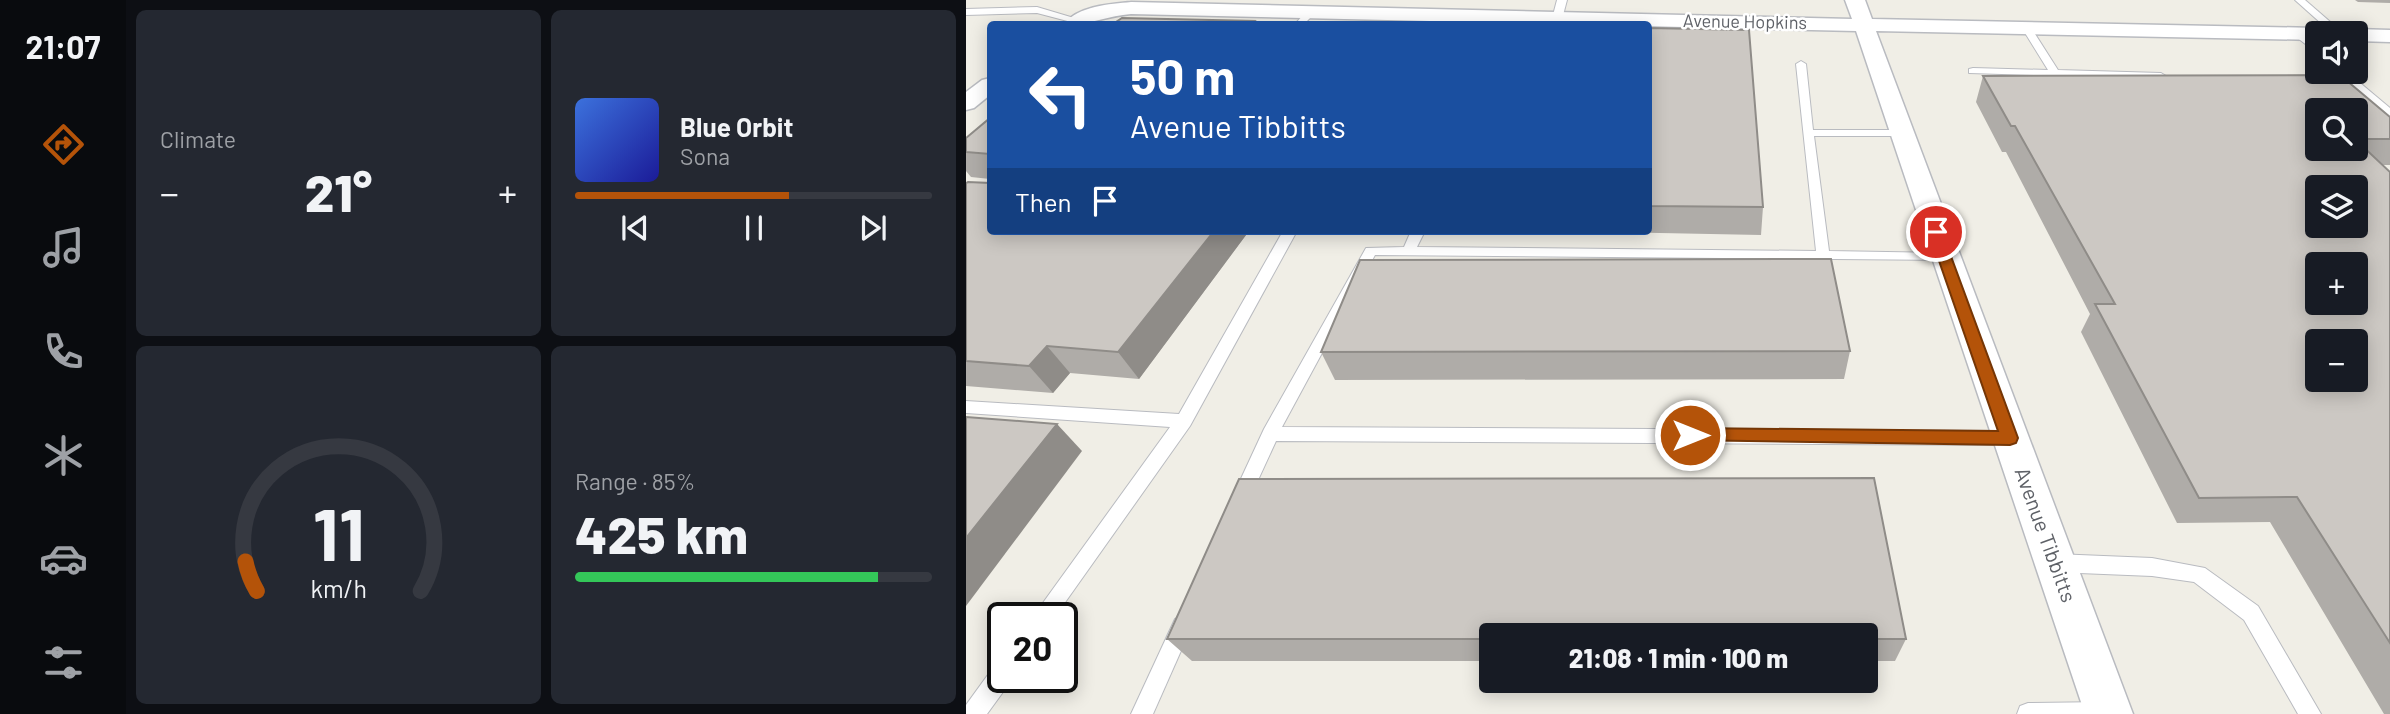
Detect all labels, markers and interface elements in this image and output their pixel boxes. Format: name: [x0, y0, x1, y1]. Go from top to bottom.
street label: Avenue Hopkins: [1683, 9, 1807, 33]
map controls: [2305, 21, 2368, 392]
button: sound: [2305, 21, 2368, 84]
text: 21:07: [26, 27, 100, 65]
text: 50 m: [1130, 46, 1235, 105]
icon: left: [1015, 49, 1106, 140]
button: search: [2305, 98, 2368, 161]
text: Avenue Tibbitts: [1130, 106, 1346, 144]
text: Blue Orbit: [680, 111, 793, 142]
icon: directions: [39, 120, 88, 169]
text: Climate: [160, 125, 236, 153]
text: Sona: [680, 142, 730, 170]
text: 21°: [305, 160, 372, 222]
text: −: [160, 169, 179, 215]
text: +: [498, 169, 517, 215]
button: layers: [2305, 175, 2368, 238]
icon: arrive: [1086, 182, 1124, 220]
text: Then: [1015, 186, 1072, 217]
pin: [1906, 202, 1966, 262]
icon: previous: [616, 209, 654, 247]
icon: pause: [735, 209, 773, 247]
icon: next: [854, 209, 892, 247]
icon: arrive: [1917, 213, 1955, 251]
icon: music: [39, 223, 88, 272]
button: +: [2305, 252, 2368, 315]
icon: phone: [39, 327, 88, 376]
button: −: [2305, 329, 2368, 392]
position arrow: [1653, 398, 1727, 472]
icon: climate: [39, 431, 88, 480]
street label: Avenue Tibbitts: [2010, 464, 2082, 605]
text: Range · 85%: [575, 467, 695, 495]
text: 11: [312, 488, 365, 576]
text: 425 km: [575, 502, 748, 564]
icon: car: [39, 534, 88, 583]
text: km/h: [310, 573, 367, 603]
speed limit sign: 20: [987, 602, 1078, 693]
icon: filters: [39, 638, 88, 687]
text: 21:08 · 1 min · 100 m: [1569, 642, 1788, 673]

